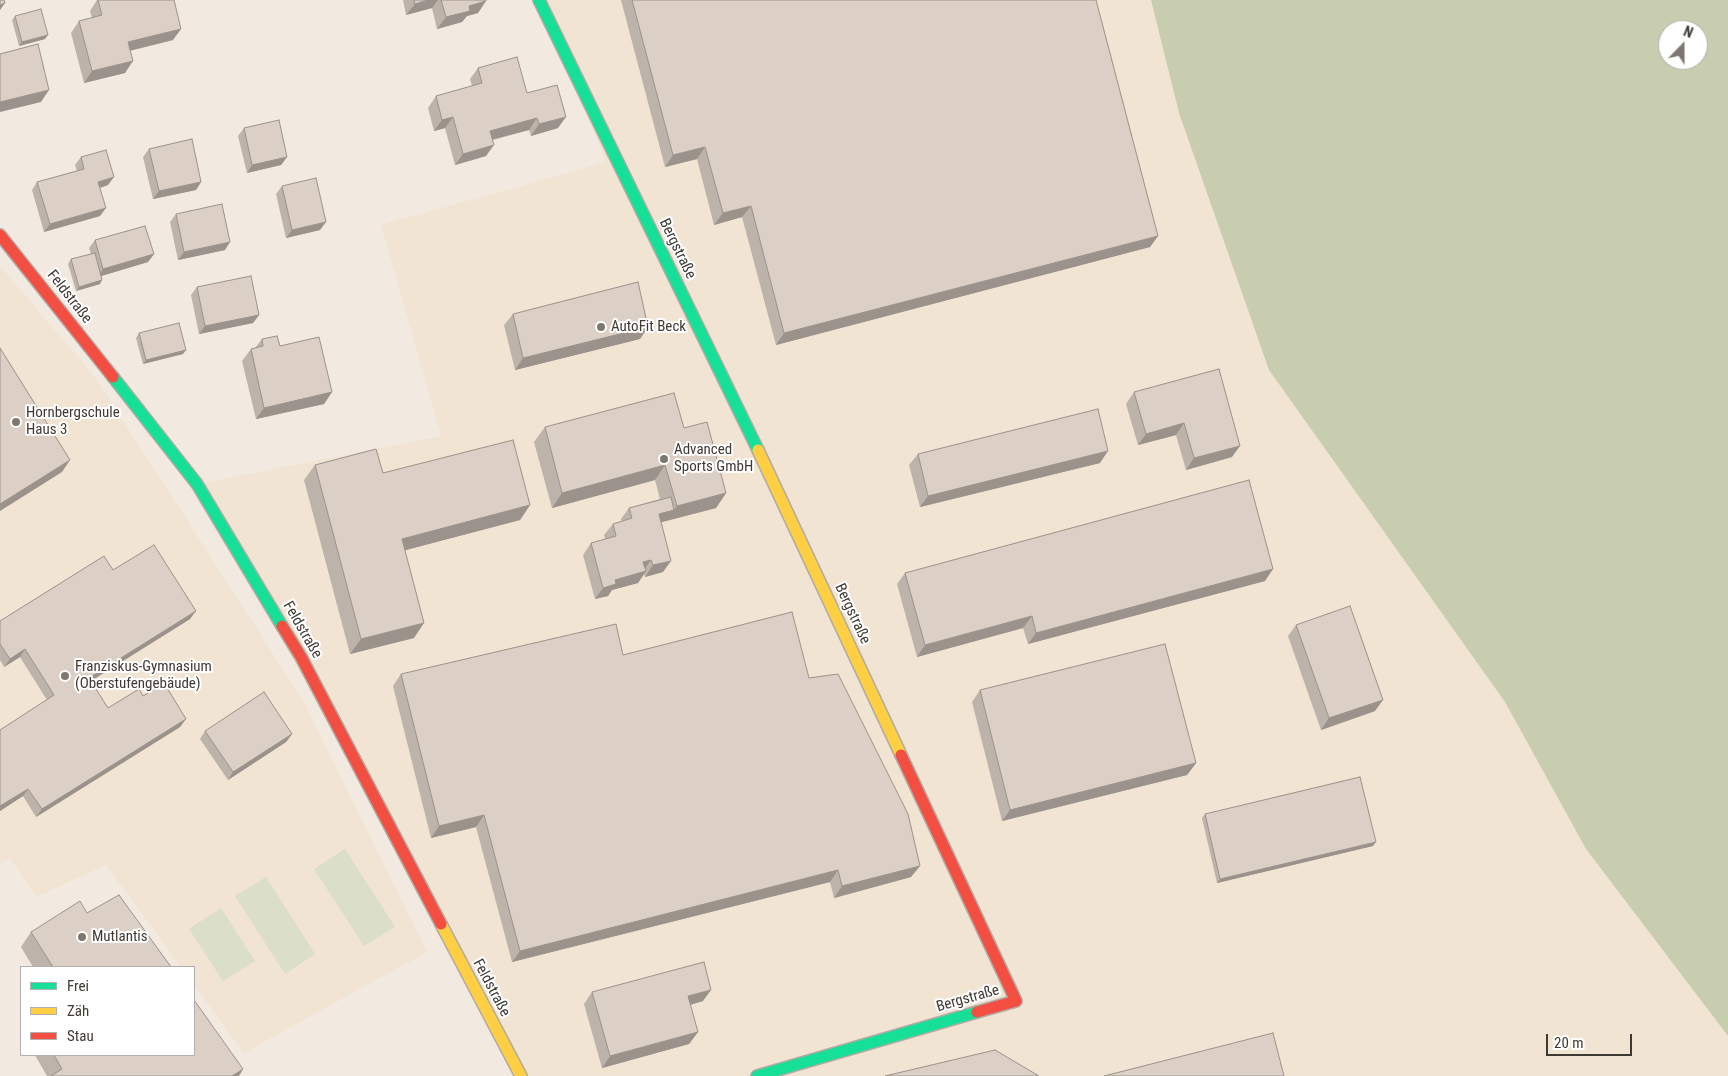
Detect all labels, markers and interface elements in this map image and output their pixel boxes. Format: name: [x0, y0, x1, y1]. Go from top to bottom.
north arrow: [1658, 20, 1708, 70]
text: N: [1681, 23, 1695, 41]
street label: Bergstraße: [655, 216, 699, 282]
street label: Feldstraße: [43, 267, 95, 327]
place label: AutoFit Beck: [611, 318, 686, 336]
marker: AutoFit Beck: [595, 321, 607, 333]
place label: Hornbergschule Haus 3: [26, 404, 120, 439]
marker: Hornbergschule Haus 3: [10, 416, 22, 428]
place label: Advanced Sports GmbH: [674, 441, 753, 476]
marker: Advanced Sports GmbH: [658, 453, 670, 465]
street label: Bergstraße: [830, 581, 874, 647]
street label: Feldstraße: [279, 598, 325, 662]
place label: Franziskus-Gymnasium (Oberstufengebäude): [75, 658, 212, 693]
marker: Franziskus-Gymnasium (Oberstufengebäude): [59, 670, 71, 682]
place label: Mutlantis: [92, 928, 148, 946]
marker: Mutlantis: [76, 931, 88, 943]
street label: Feldstraße: [468, 956, 514, 1020]
legend: [20, 966, 195, 1056]
text: Frei: [67, 977, 89, 995]
street label: Bergstraße: [934, 981, 1002, 1017]
text: Zäh: [67, 1002, 89, 1020]
scale bar: [1548, 1024, 1634, 1056]
text: Stau: [67, 1027, 94, 1045]
text: 20 m: [1554, 1034, 1584, 1052]

